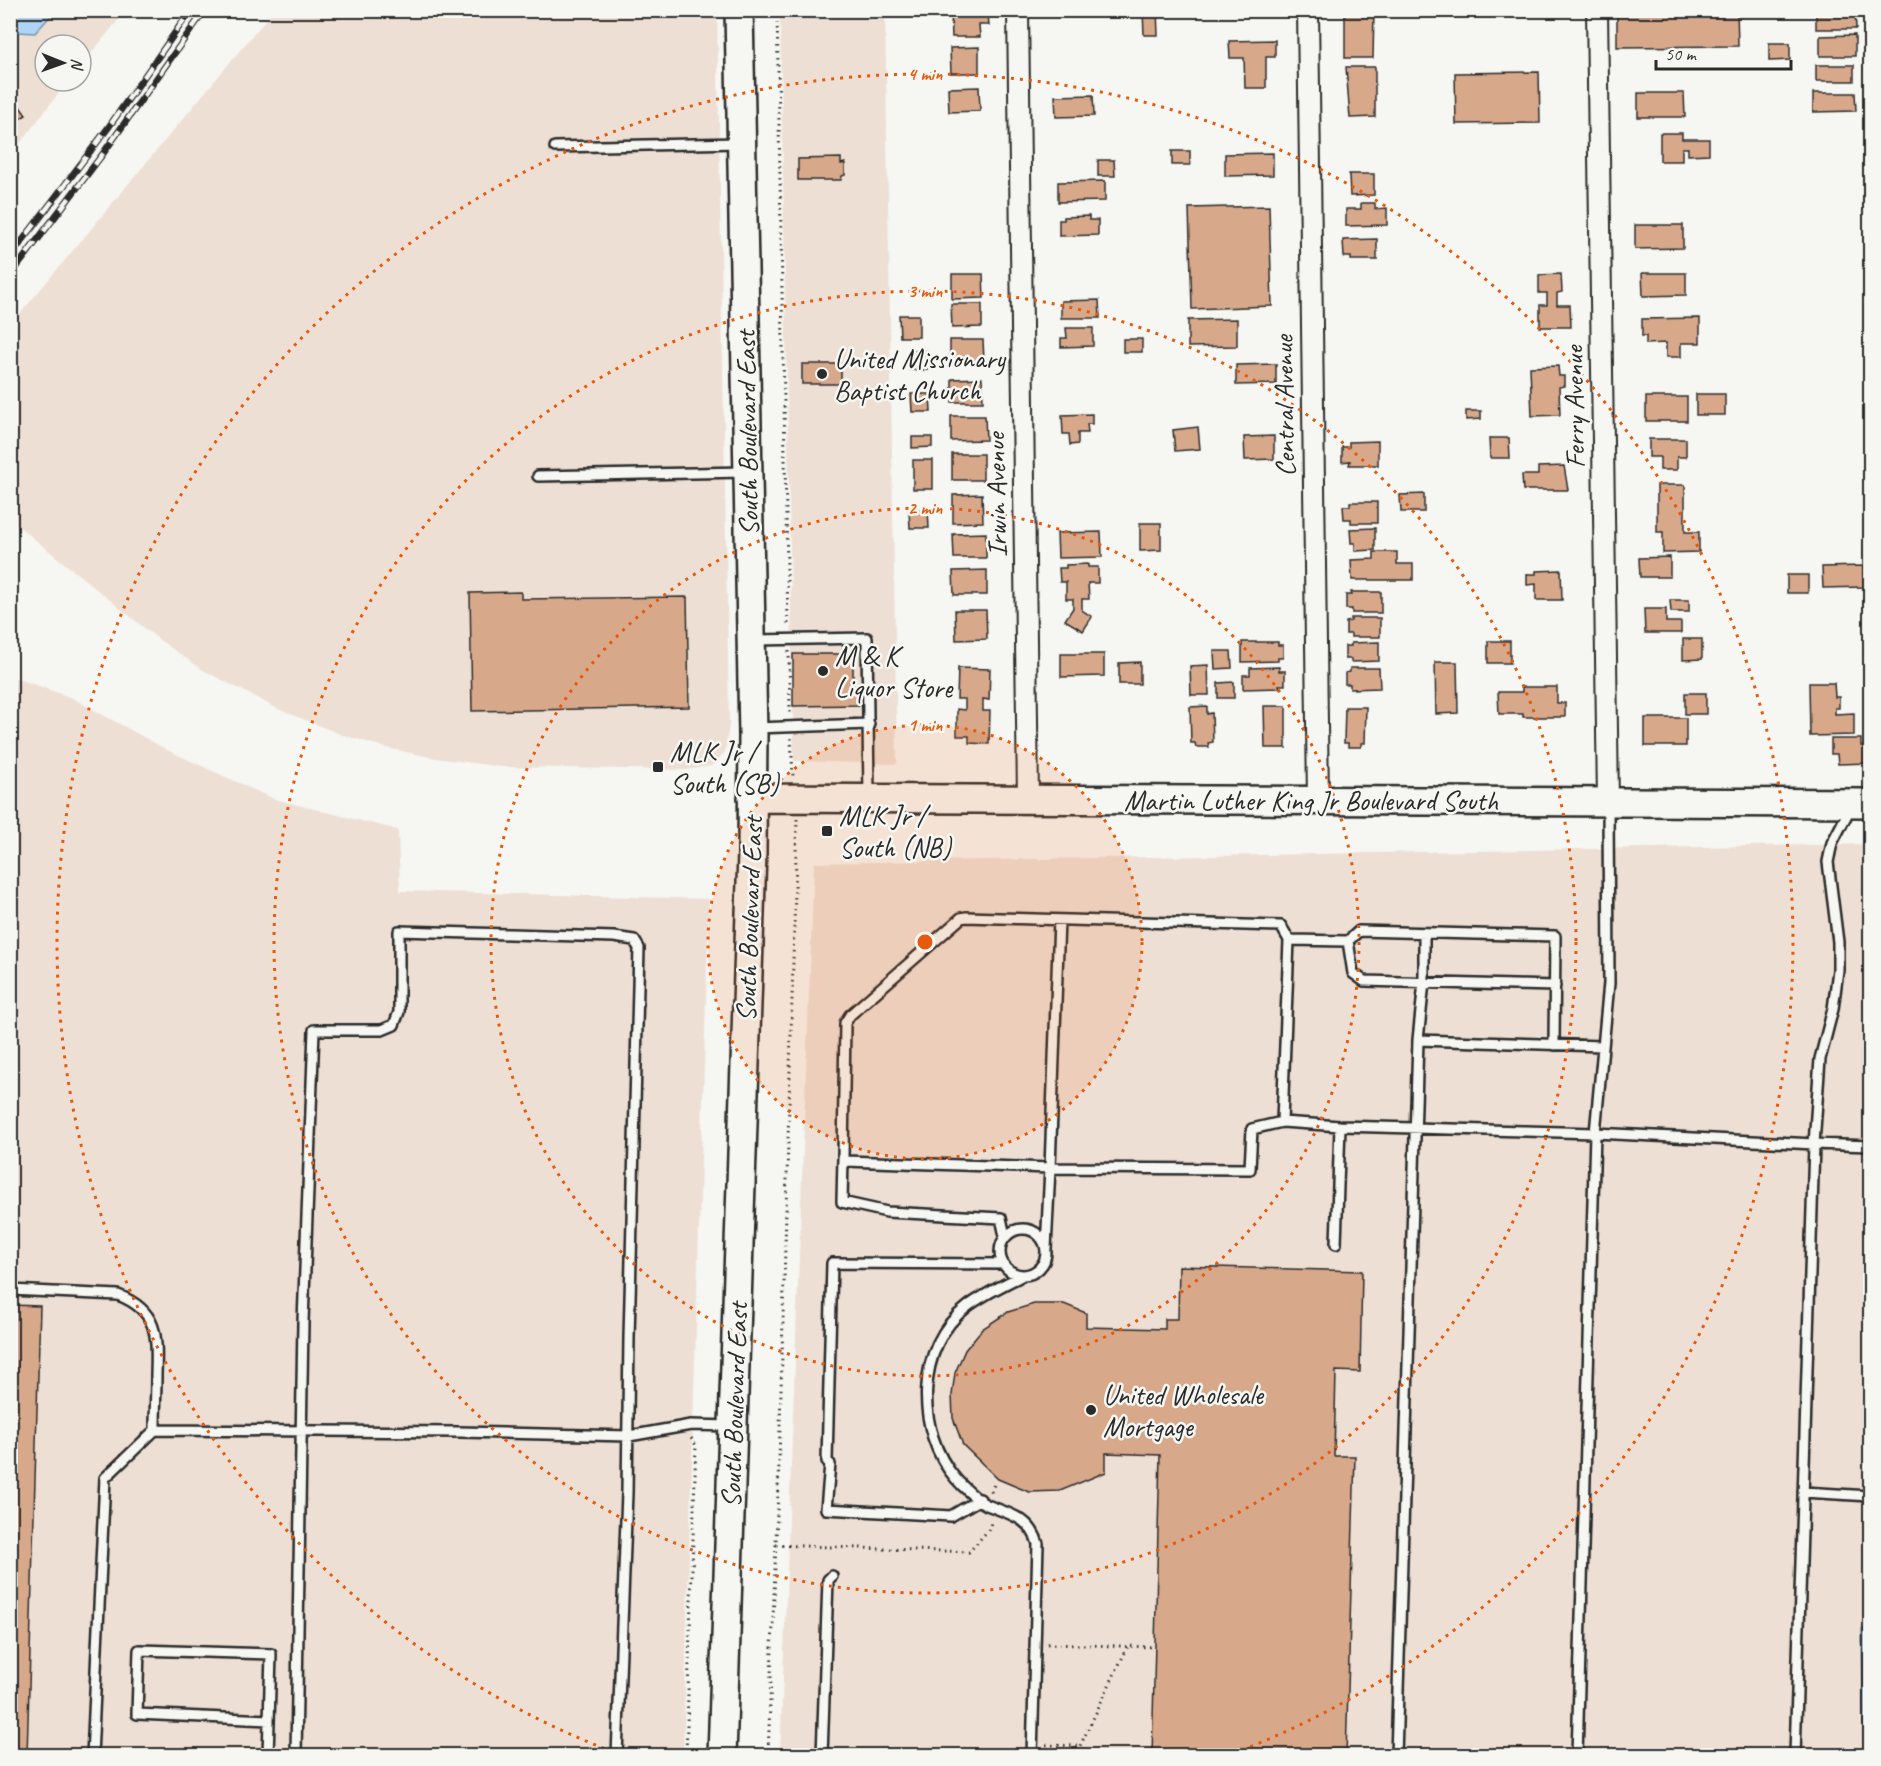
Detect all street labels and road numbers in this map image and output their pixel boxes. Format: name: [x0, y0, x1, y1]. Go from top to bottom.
street label: South Boulevard East: [728, 327, 766, 536]
street label: Central Avenue: [1265, 333, 1303, 477]
street label: Ferry Avenue: [1555, 344, 1593, 468]
street label: Irwin Avenue: [977, 431, 1015, 558]
street label: Martin Luther King Jr Boulevard South: [1124, 783, 1498, 818]
street label: South Boulevard East: [728, 813, 770, 1022]
street label: South Boulevard East: [713, 1299, 755, 1508]

